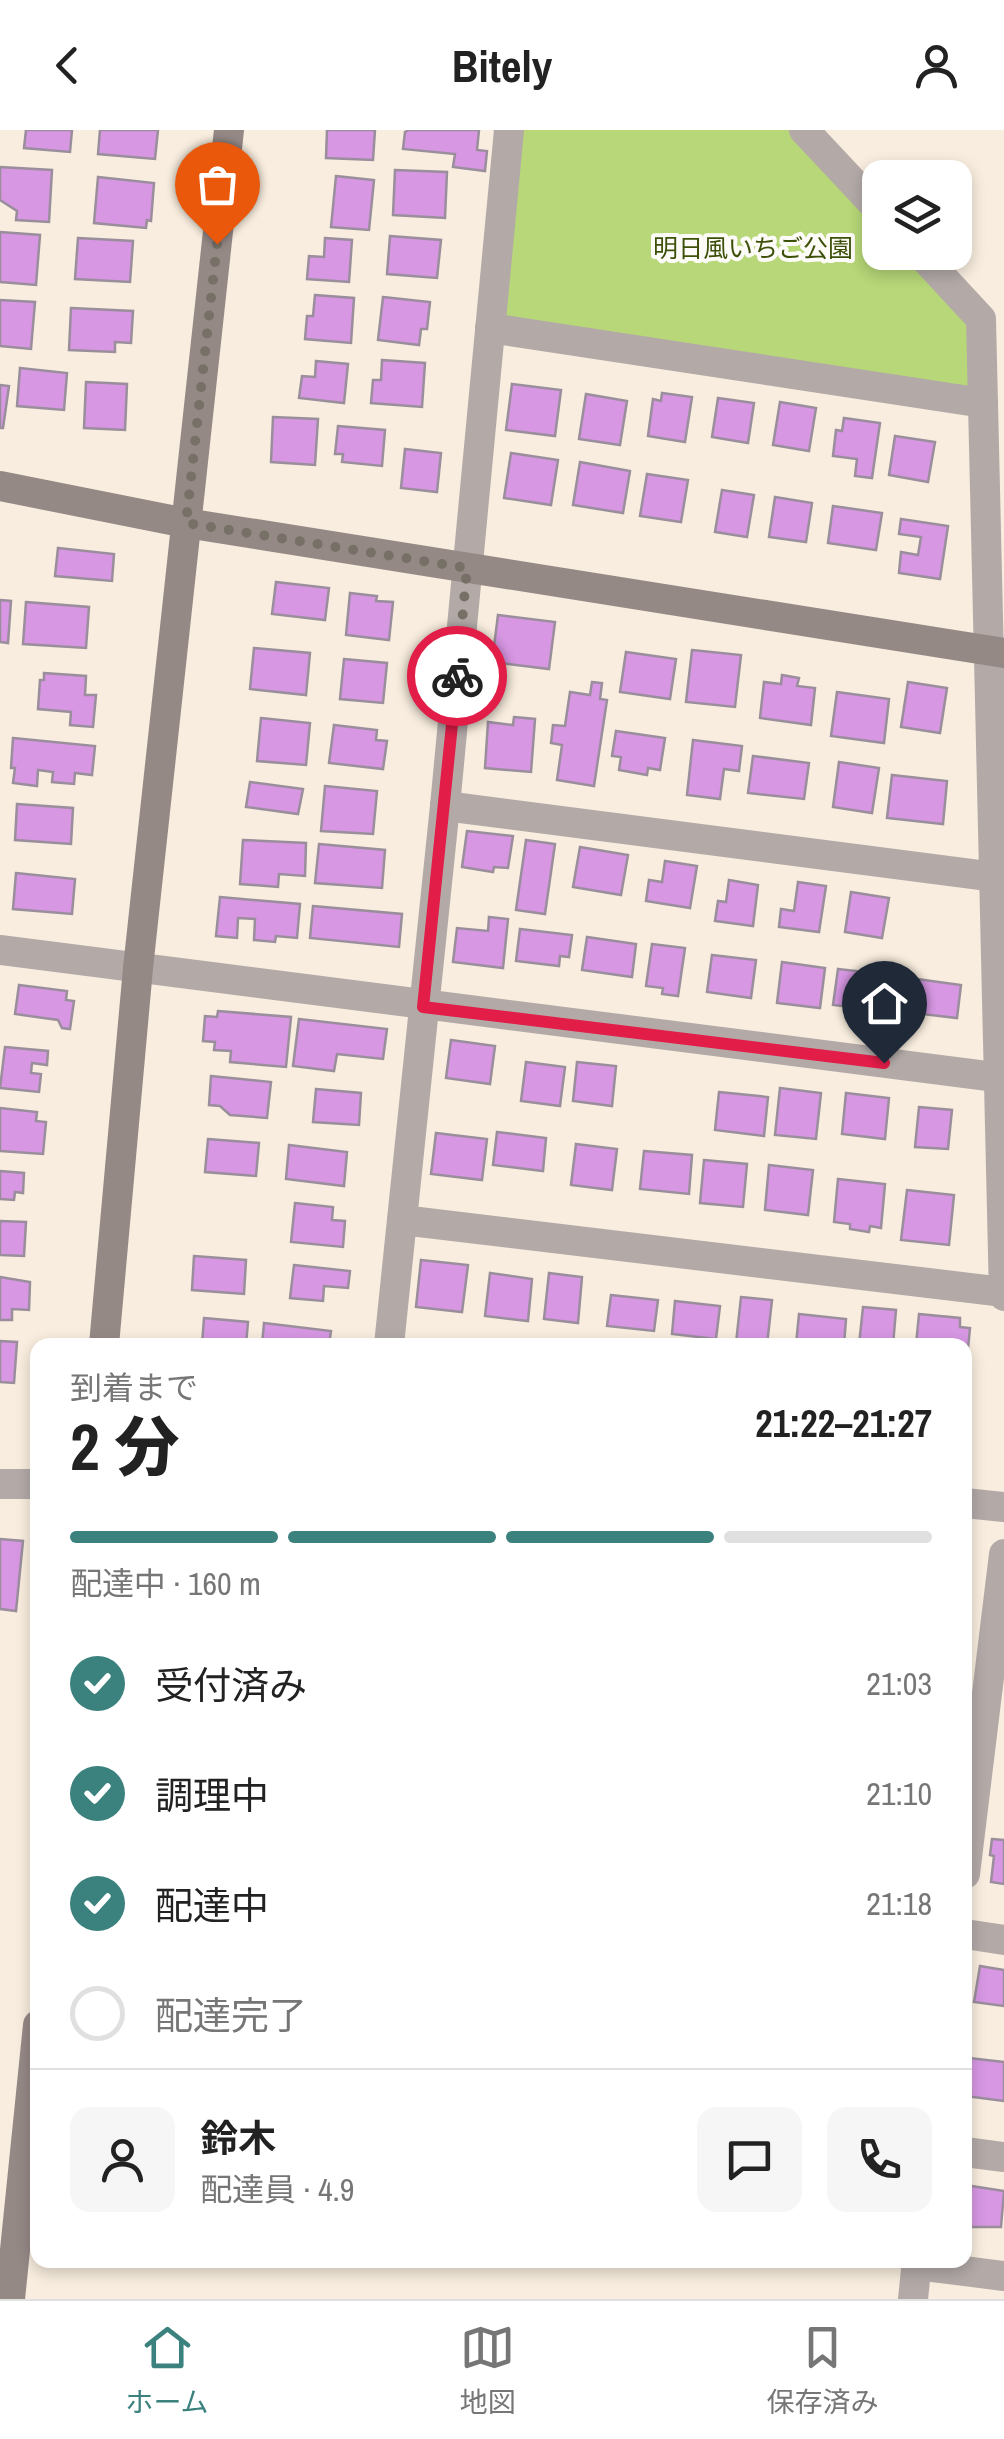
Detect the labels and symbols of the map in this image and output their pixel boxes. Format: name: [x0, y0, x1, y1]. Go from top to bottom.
pin: [175, 142, 260, 245]
park label: 明日風いちご公園: [653, 231, 853, 265]
courier: [407, 626, 507, 726]
pin: [842, 961, 927, 1064]

